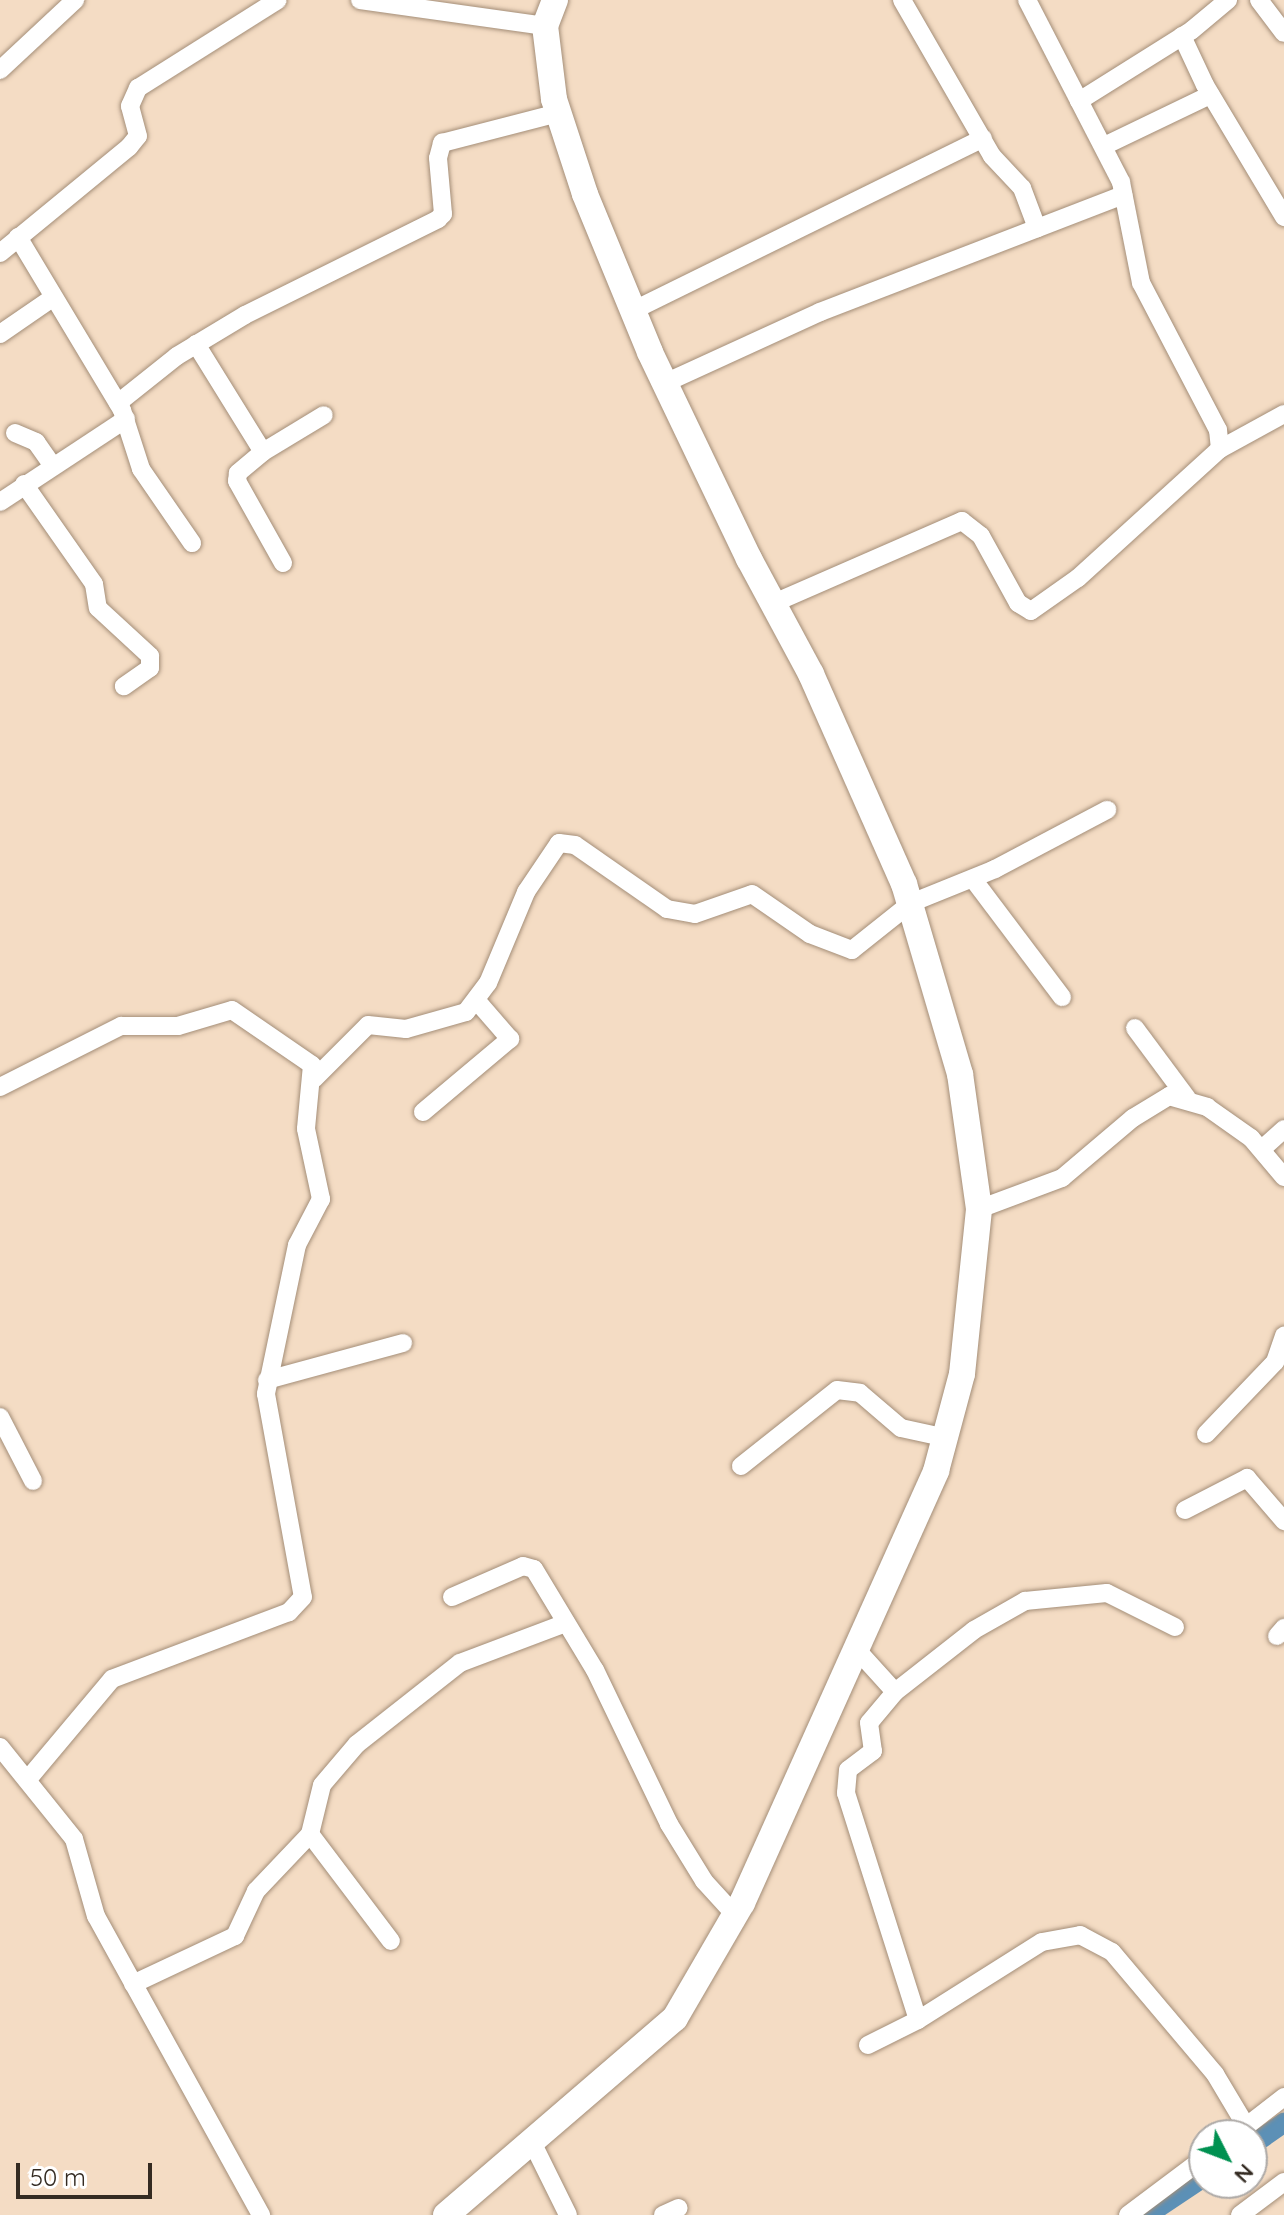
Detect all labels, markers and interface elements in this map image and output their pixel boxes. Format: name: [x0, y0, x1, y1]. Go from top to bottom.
north arrow: [1188, 2119, 1268, 2199]
scale bar: [20, 2147, 156, 2197]
text: N: [1229, 2158, 1260, 2189]
text: 50 m: [30, 2162, 86, 2192]

